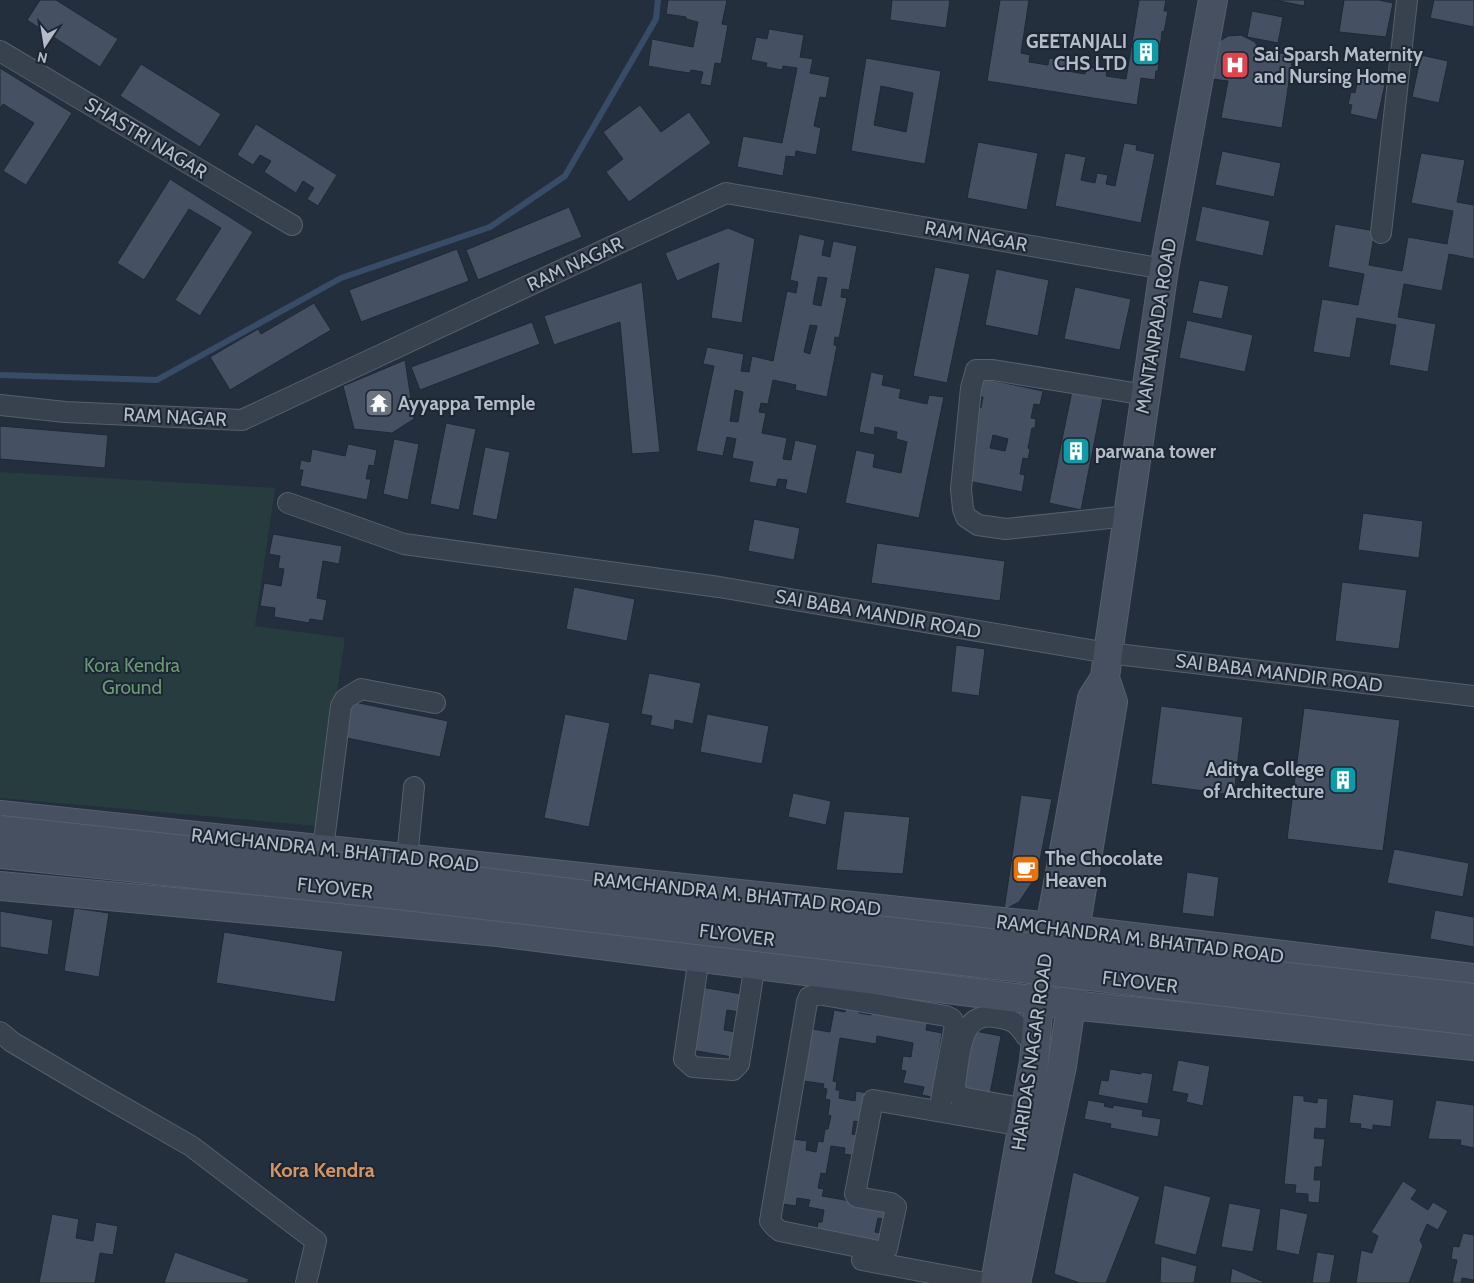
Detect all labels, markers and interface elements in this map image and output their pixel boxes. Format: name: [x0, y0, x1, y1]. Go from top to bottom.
north arrow: [20, 20, 70, 70]
place label: GEETANJALI CHS LTD: [1026, 30, 1127, 75]
building icon: GEETANJALI CHS LTD: [1131, 37, 1161, 67]
place label: Sai Sparsh Maternity and Nursing Home: [1254, 43, 1424, 88]
text: N: [36, 48, 49, 68]
hospital icon: Sai Sparsh Maternity and Nursing Home: [1220, 50, 1250, 80]
street label: SHASTRI NAGAR: [81, 92, 212, 184]
street label: RAM NAGAR: [923, 216, 1030, 256]
street label: RAM NAGAR: [523, 231, 627, 296]
street label: MANTANPADA ROAD: [1131, 236, 1181, 415]
temple icon: Ayyappa Temple: [364, 388, 394, 418]
place label: Ayyappa Temple: [398, 392, 536, 415]
street label: RAM NAGAR: [123, 403, 228, 431]
building icon: parwana tower: [1061, 436, 1091, 466]
place label: parwana tower: [1095, 440, 1217, 463]
street label: SAI BABA MANDIR ROAD: [773, 585, 983, 643]
street label: SAI BABA MANDIR ROAD: [1174, 649, 1384, 697]
park label: Kora Kendra Ground: [84, 654, 180, 699]
place label: Aditya College of Architecture: [1203, 758, 1324, 803]
building icon: Aditya College of Architecture: [1328, 765, 1358, 795]
street label: RAMCHANDRA M. BHATTAD ROAD: [190, 823, 480, 877]
place label: The Chocolate Heaven: [1045, 847, 1163, 892]
cafe icon: The Chocolate Heaven: [1011, 854, 1041, 884]
street label: RAMCHANDRA M. BHATTAD ROAD: [592, 867, 882, 921]
street label: FLYOVER: [296, 873, 374, 903]
street label: RAMCHANDRA M. BHATTAD ROAD: [995, 910, 1285, 968]
street label: FLYOVER: [698, 919, 777, 951]
street label: HARIDAS NAGAR ROAD: [1007, 952, 1057, 1152]
street label: FLYOVER: [1101, 966, 1180, 998]
district label: Kora Kendra: [269, 1158, 375, 1182]

